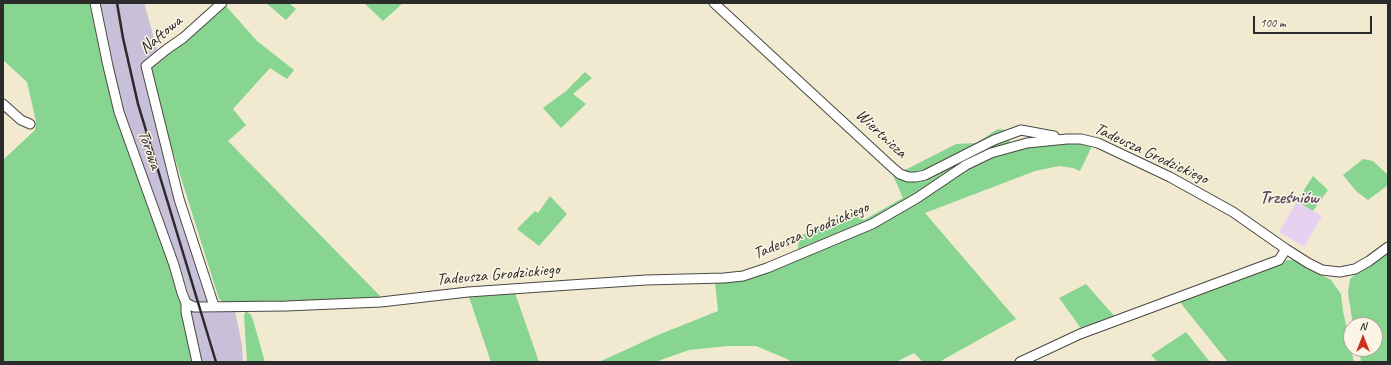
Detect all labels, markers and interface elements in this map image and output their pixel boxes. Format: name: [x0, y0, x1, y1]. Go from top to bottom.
scale bar: [1255, 8, 1374, 34]
street label: Naftowa: [136, 11, 186, 59]
text: 100 m: [1260, 15, 1286, 31]
street label: Wiertnicza: [851, 105, 911, 163]
street label: Tadeusza Grodzickiego: [1091, 119, 1211, 189]
street label: Torowa: [133, 128, 165, 172]
district label: Trześniów: [1260, 187, 1318, 209]
street label: Tadeusza Grodzickiego: [750, 197, 872, 265]
street label: Tadeusza Grodzickiego: [436, 259, 560, 291]
north arrow: [1343, 317, 1383, 357]
text: N: [1360, 319, 1366, 333]

